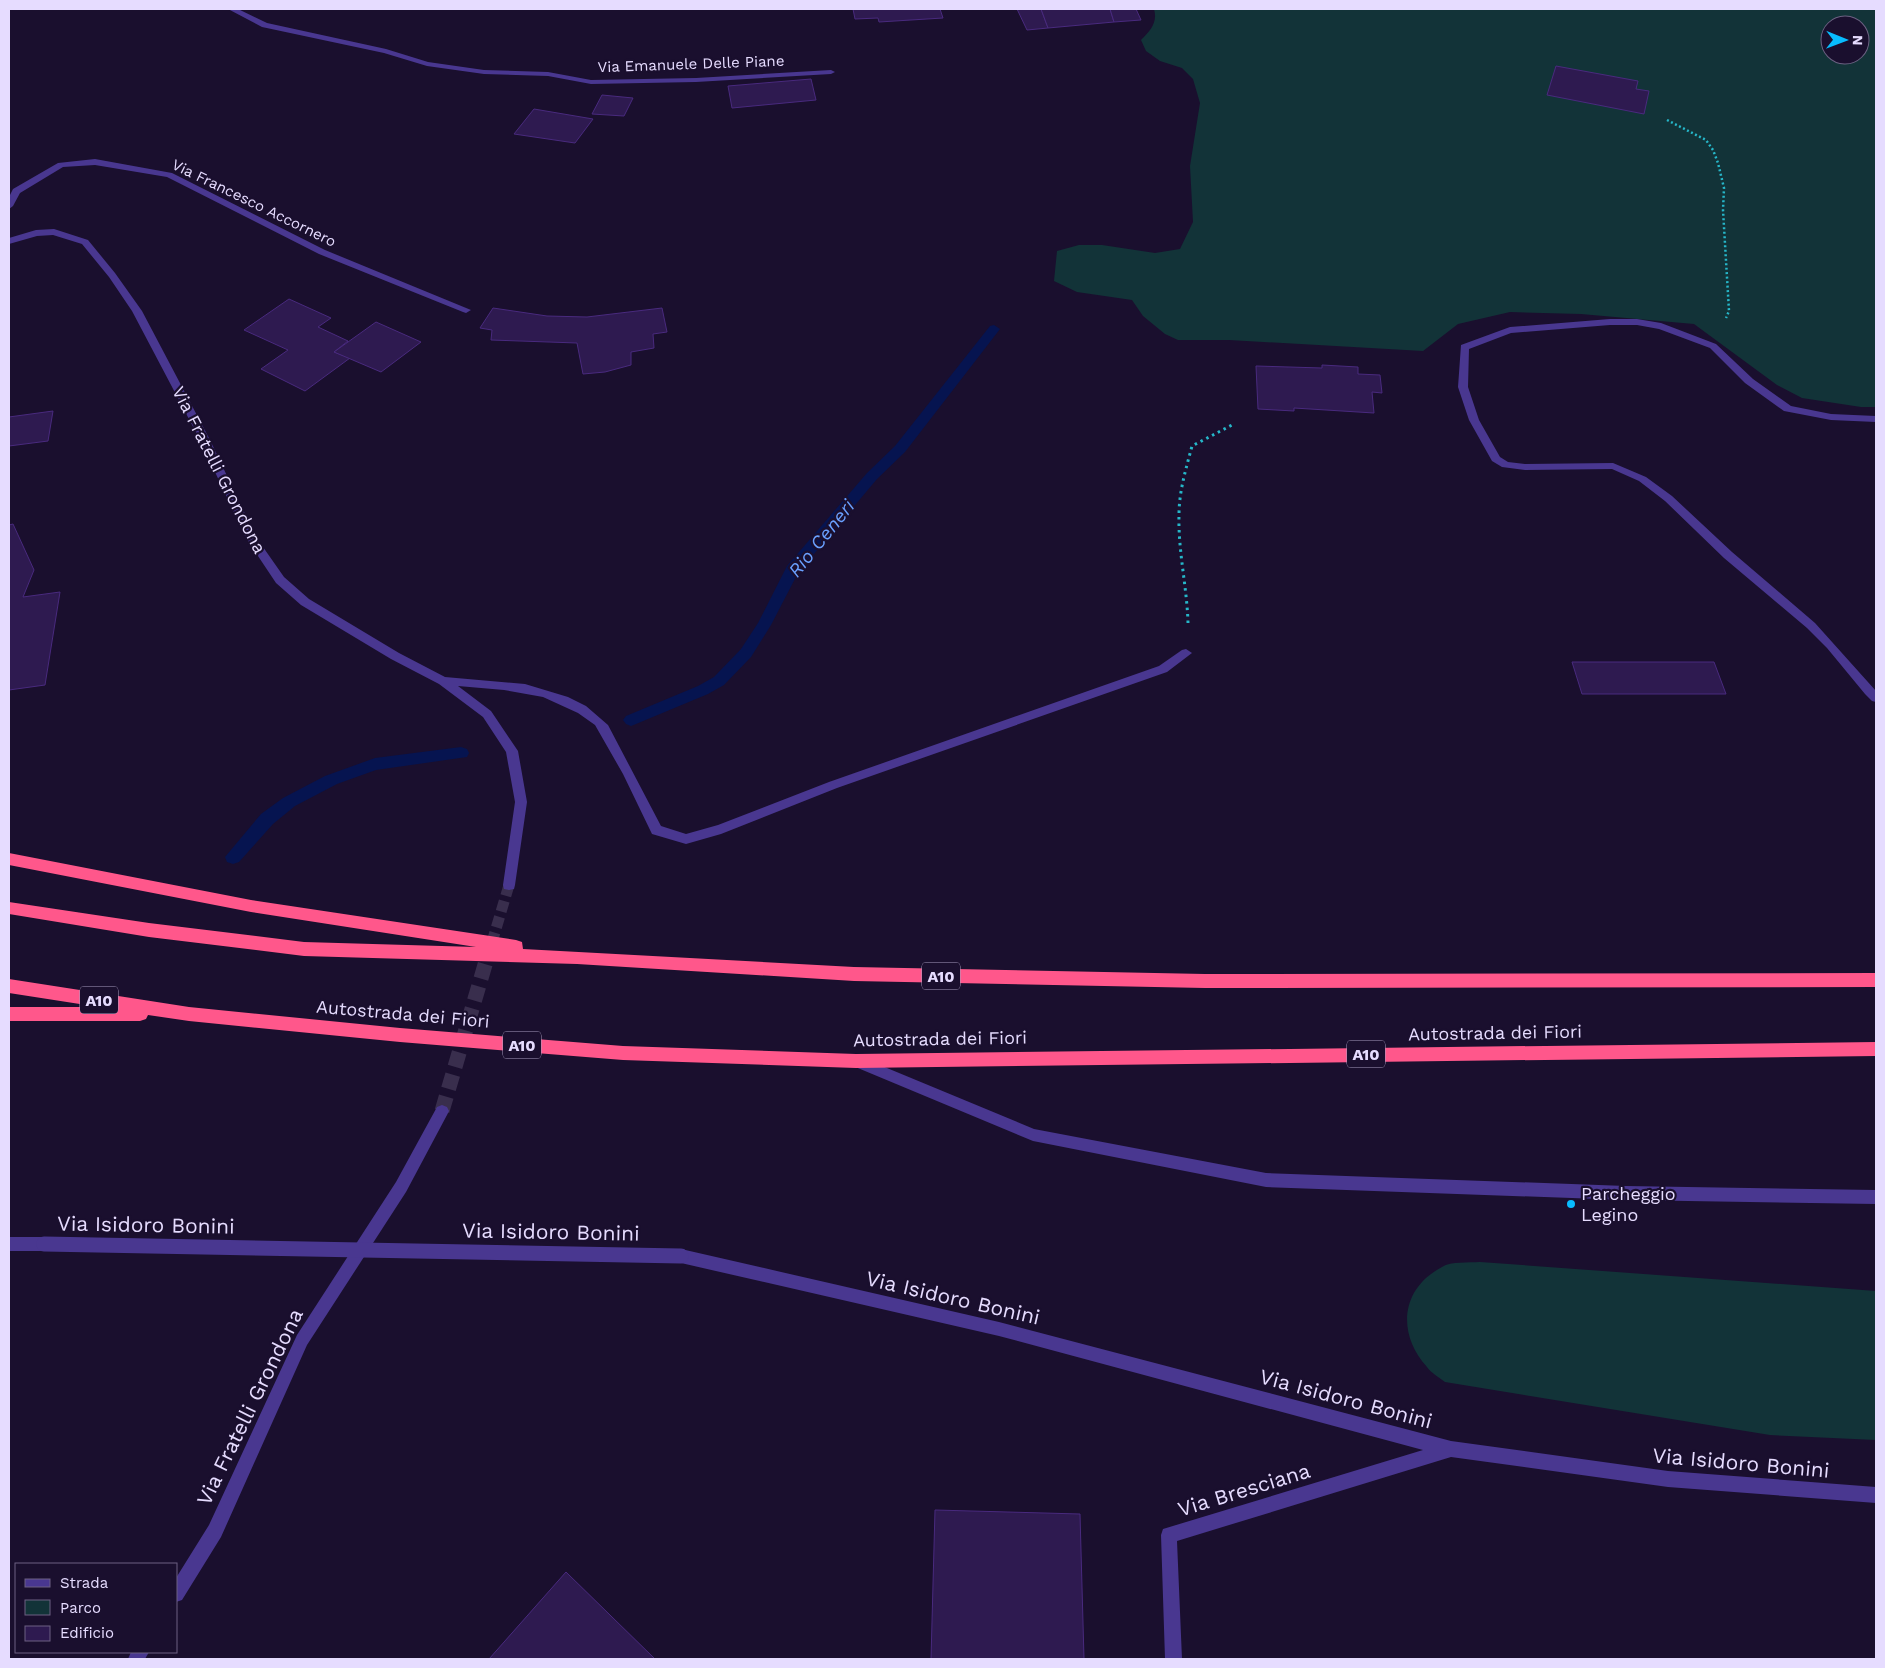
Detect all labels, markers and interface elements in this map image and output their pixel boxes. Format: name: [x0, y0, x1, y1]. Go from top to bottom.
north arrow: [1820, 15, 1870, 65]
text: N: [1850, 35, 1866, 46]
street label: Via Emanuele Delle Piane: [597, 52, 785, 76]
street label: Via Francesco Accornero: [169, 155, 339, 251]
street label: Via Fratelli Grondona: [168, 383, 271, 557]
water label: Rio Ceneri: [783, 494, 860, 582]
road number: A10: [922, 962, 960, 989]
road number: A10: [80, 986, 118, 1014]
street label: Autostrada dei Fiori: [315, 995, 491, 1032]
street label: Autostrada dei Fiori: [1408, 1020, 1582, 1045]
street label: Autostrada dei Fiori: [853, 1026, 1027, 1051]
road number: A10: [503, 1032, 541, 1058]
road number: A10: [1347, 1040, 1385, 1068]
place label: Parcheggio Legino: [1581, 1183, 1676, 1225]
marker: Parcheggio Legino: [1565, 1198, 1577, 1210]
street label: Via Isidoro Bonini: [57, 1210, 235, 1239]
street label: Via Isidoro Bonini: [462, 1217, 640, 1246]
street label: Via Isidoro Bonini: [864, 1265, 1042, 1330]
street label: Via Fratelli Grondona: [191, 1304, 308, 1509]
street label: Via Isidoro Bonini: [1257, 1363, 1435, 1434]
street label: Via Isidoro Bonini: [1651, 1442, 1831, 1483]
street label: Via Bresciana: [1175, 1458, 1313, 1522]
legend: [15, 1563, 178, 1653]
text: Strada: [60, 1574, 109, 1592]
text: Parco: [60, 1599, 101, 1617]
text: Edificio: [60, 1624, 114, 1642]

